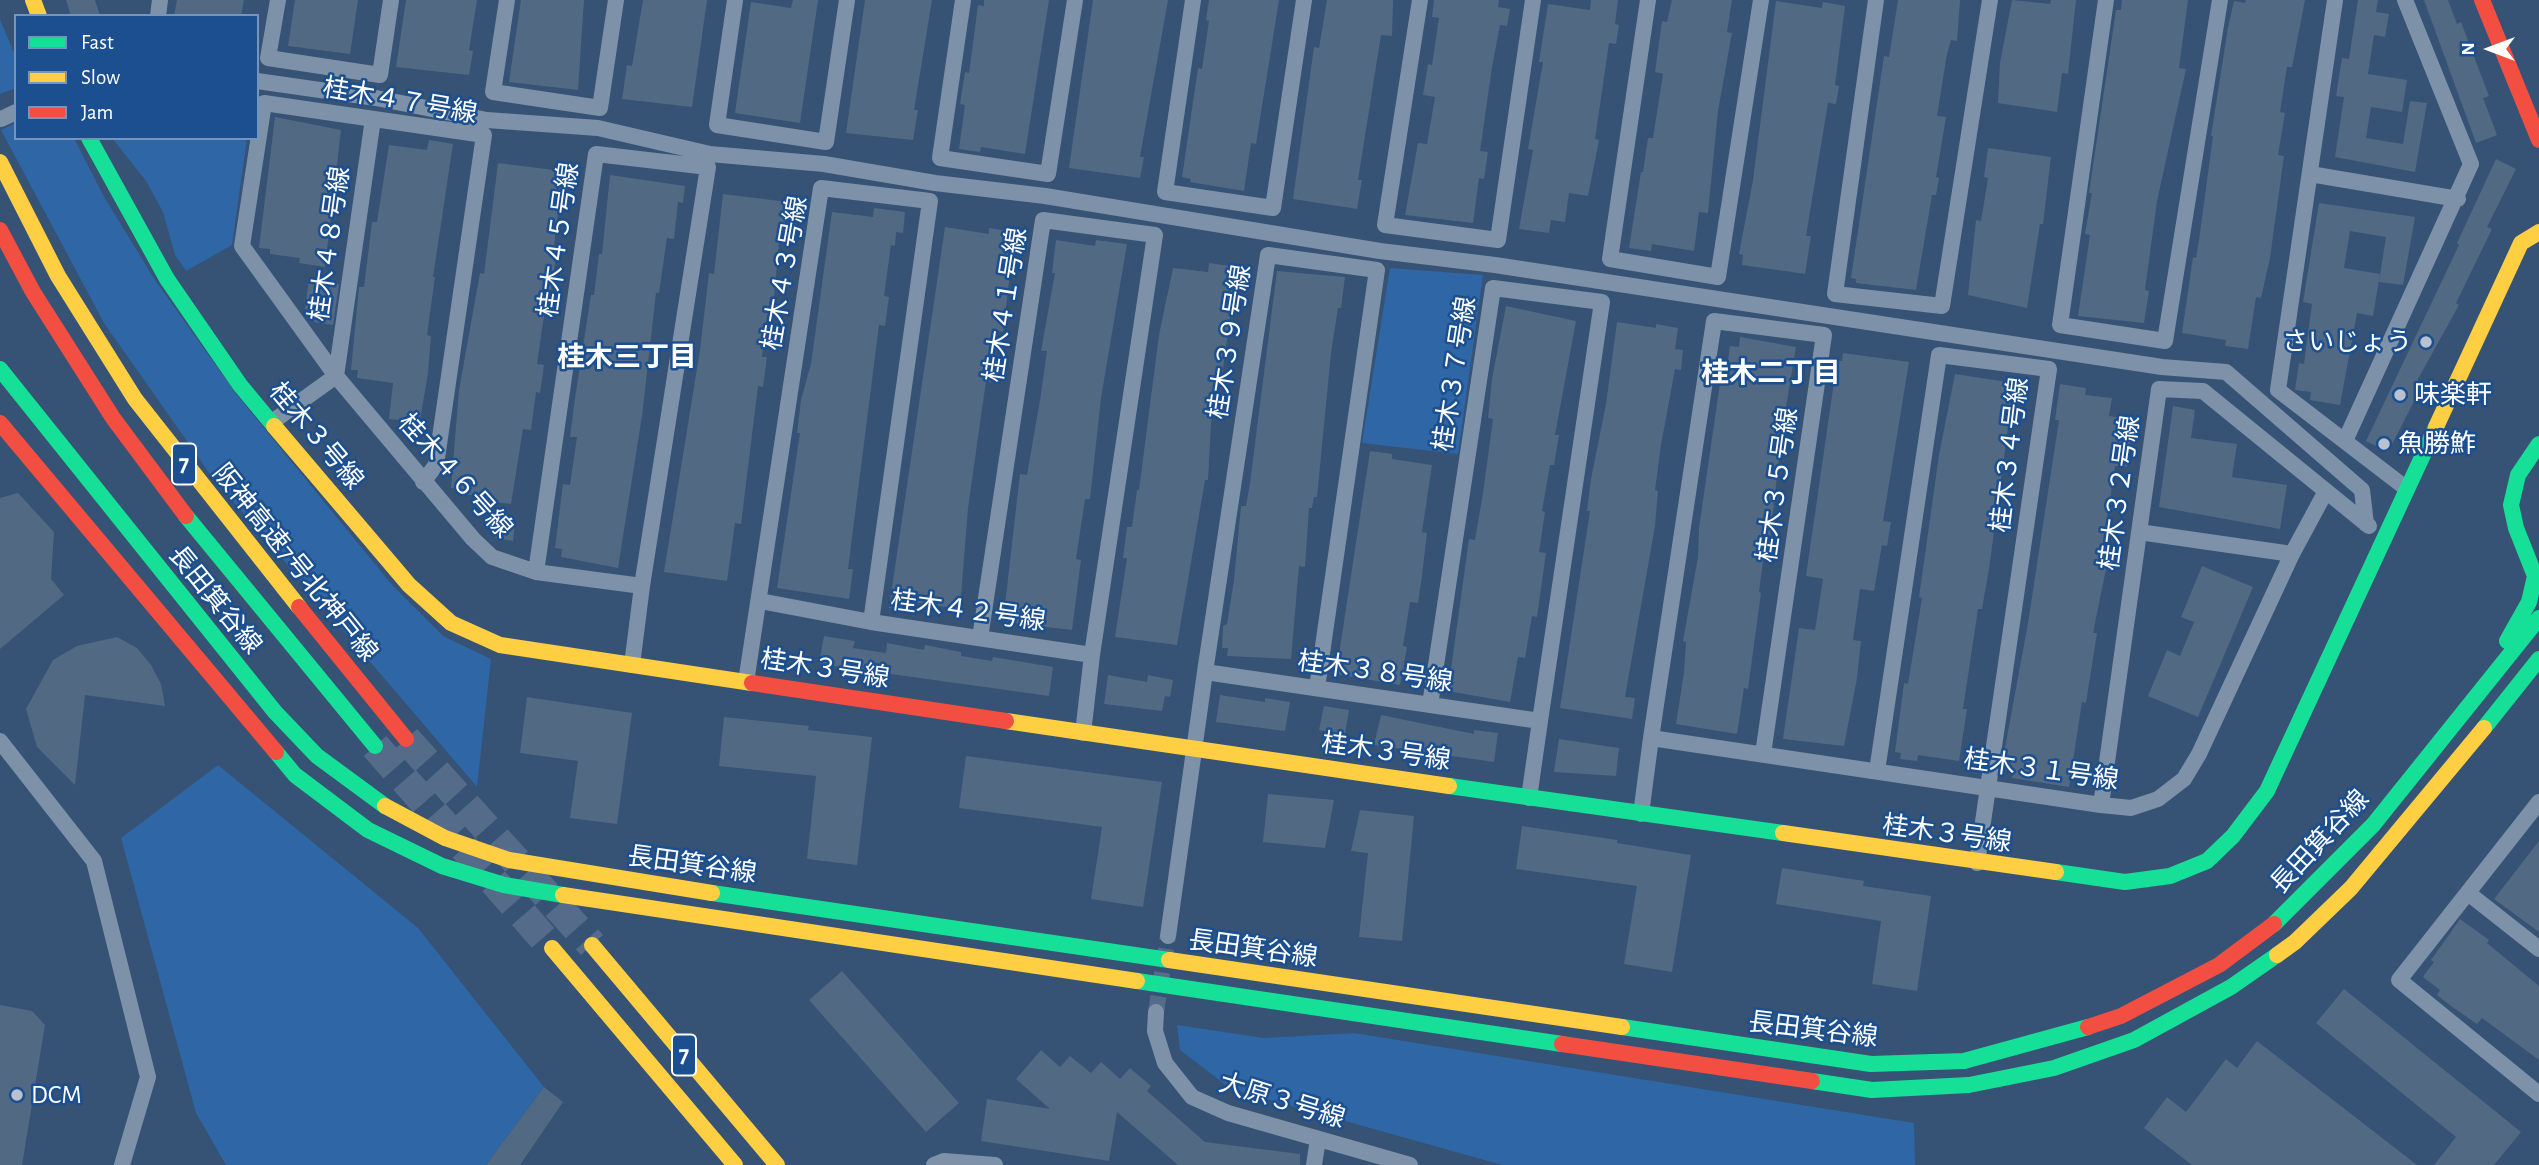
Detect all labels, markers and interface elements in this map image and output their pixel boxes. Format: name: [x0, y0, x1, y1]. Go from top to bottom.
legend: [14, 14, 259, 140]
north arrow: [2455, 14, 2525, 84]
text: Fast: [81, 32, 114, 53]
text: N: [2459, 42, 2478, 56]
text: Slow: [81, 67, 120, 88]
street label: 桂木４７号線: [320, 72, 480, 130]
text: Jam: [81, 102, 113, 123]
street label: 桂木４５号線: [533, 161, 585, 319]
street label: 桂木４８号線: [304, 165, 356, 323]
street label: 桂木４３号線: [756, 193, 814, 353]
street label: 桂木４１号線: [978, 226, 1034, 384]
street label: 桂木３９号線: [1202, 263, 1258, 421]
street label: 桂木３７号線: [1427, 295, 1483, 453]
place label: さいじょう: [2282, 326, 2412, 358]
marker: さいじょう: [2418, 334, 2434, 350]
district label: 桂木三丁目: [557, 341, 697, 375]
district label: 桂木二丁目: [1701, 357, 1841, 391]
street label: 桂木３号線: [262, 376, 370, 496]
street label: 桂木３４号線: [1985, 376, 2035, 534]
place label: 味楽軒: [2414, 379, 2492, 411]
marker: 味楽軒: [2392, 387, 2408, 403]
street label: 桂木３５号線: [1752, 406, 1804, 564]
street label: 桂木４６号線: [391, 408, 519, 544]
street label: 桂木３２号線: [2094, 414, 2146, 572]
place label: 魚勝鮓: [2398, 428, 2476, 460]
marker: 魚勝鮓: [2376, 436, 2392, 452]
road number: 7: [172, 444, 196, 485]
street label: 阪神高速7号北神戸線: [206, 458, 384, 668]
street label: 長田箕谷線: [162, 540, 268, 660]
street label: 桂木４２号線: [889, 585, 1047, 637]
street label: 桂木３号線: [758, 643, 892, 695]
street label: 桂木３８号線: [1296, 646, 1454, 698]
street label: 桂木３号線: [1319, 728, 1453, 776]
street label: 桂木３１号線: [1962, 744, 2120, 796]
street label: 長田箕谷線: [2264, 784, 2376, 900]
street label: 桂木３号線: [1880, 810, 2014, 858]
street label: 長田箕谷線: [625, 841, 759, 889]
street label: 長田箕谷線: [1186, 925, 1320, 973]
street label: 長田箕谷線: [1747, 1007, 1879, 1053]
road number: 7: [672, 1035, 696, 1076]
street label: 大原３号線: [1215, 1067, 1349, 1135]
place label: DCM: [31, 1079, 82, 1111]
marker: DCM: [9, 1087, 25, 1103]

